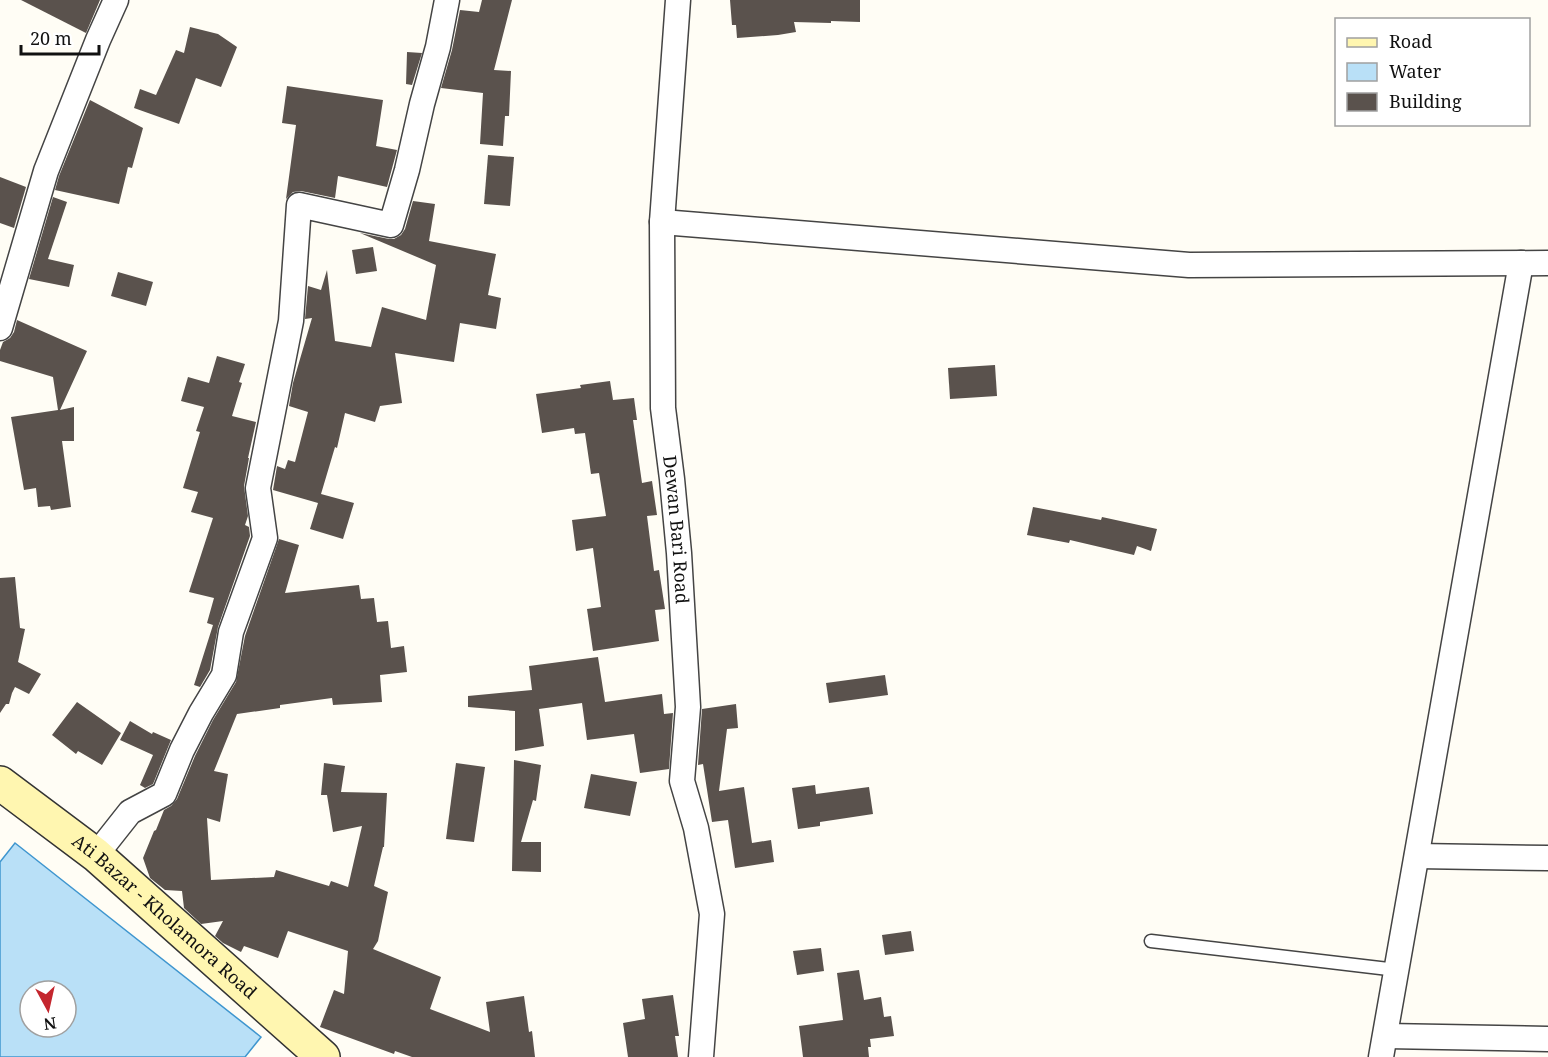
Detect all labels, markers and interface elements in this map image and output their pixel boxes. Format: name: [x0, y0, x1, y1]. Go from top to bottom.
scale bar: [21, 18, 99, 56]
legend: [1335, 18, 1530, 126]
text: 20 m: [30, 26, 72, 50]
text: Road: [1389, 29, 1432, 53]
text: Water: [1389, 59, 1442, 83]
text: Building: [1389, 89, 1462, 113]
street label: Dewan Bari Road: [658, 454, 695, 605]
street label: Ati Bazar - Kholamora Road: [68, 828, 262, 1004]
north arrow: [18, 979, 78, 1039]
text: N: [42, 1012, 58, 1036]

